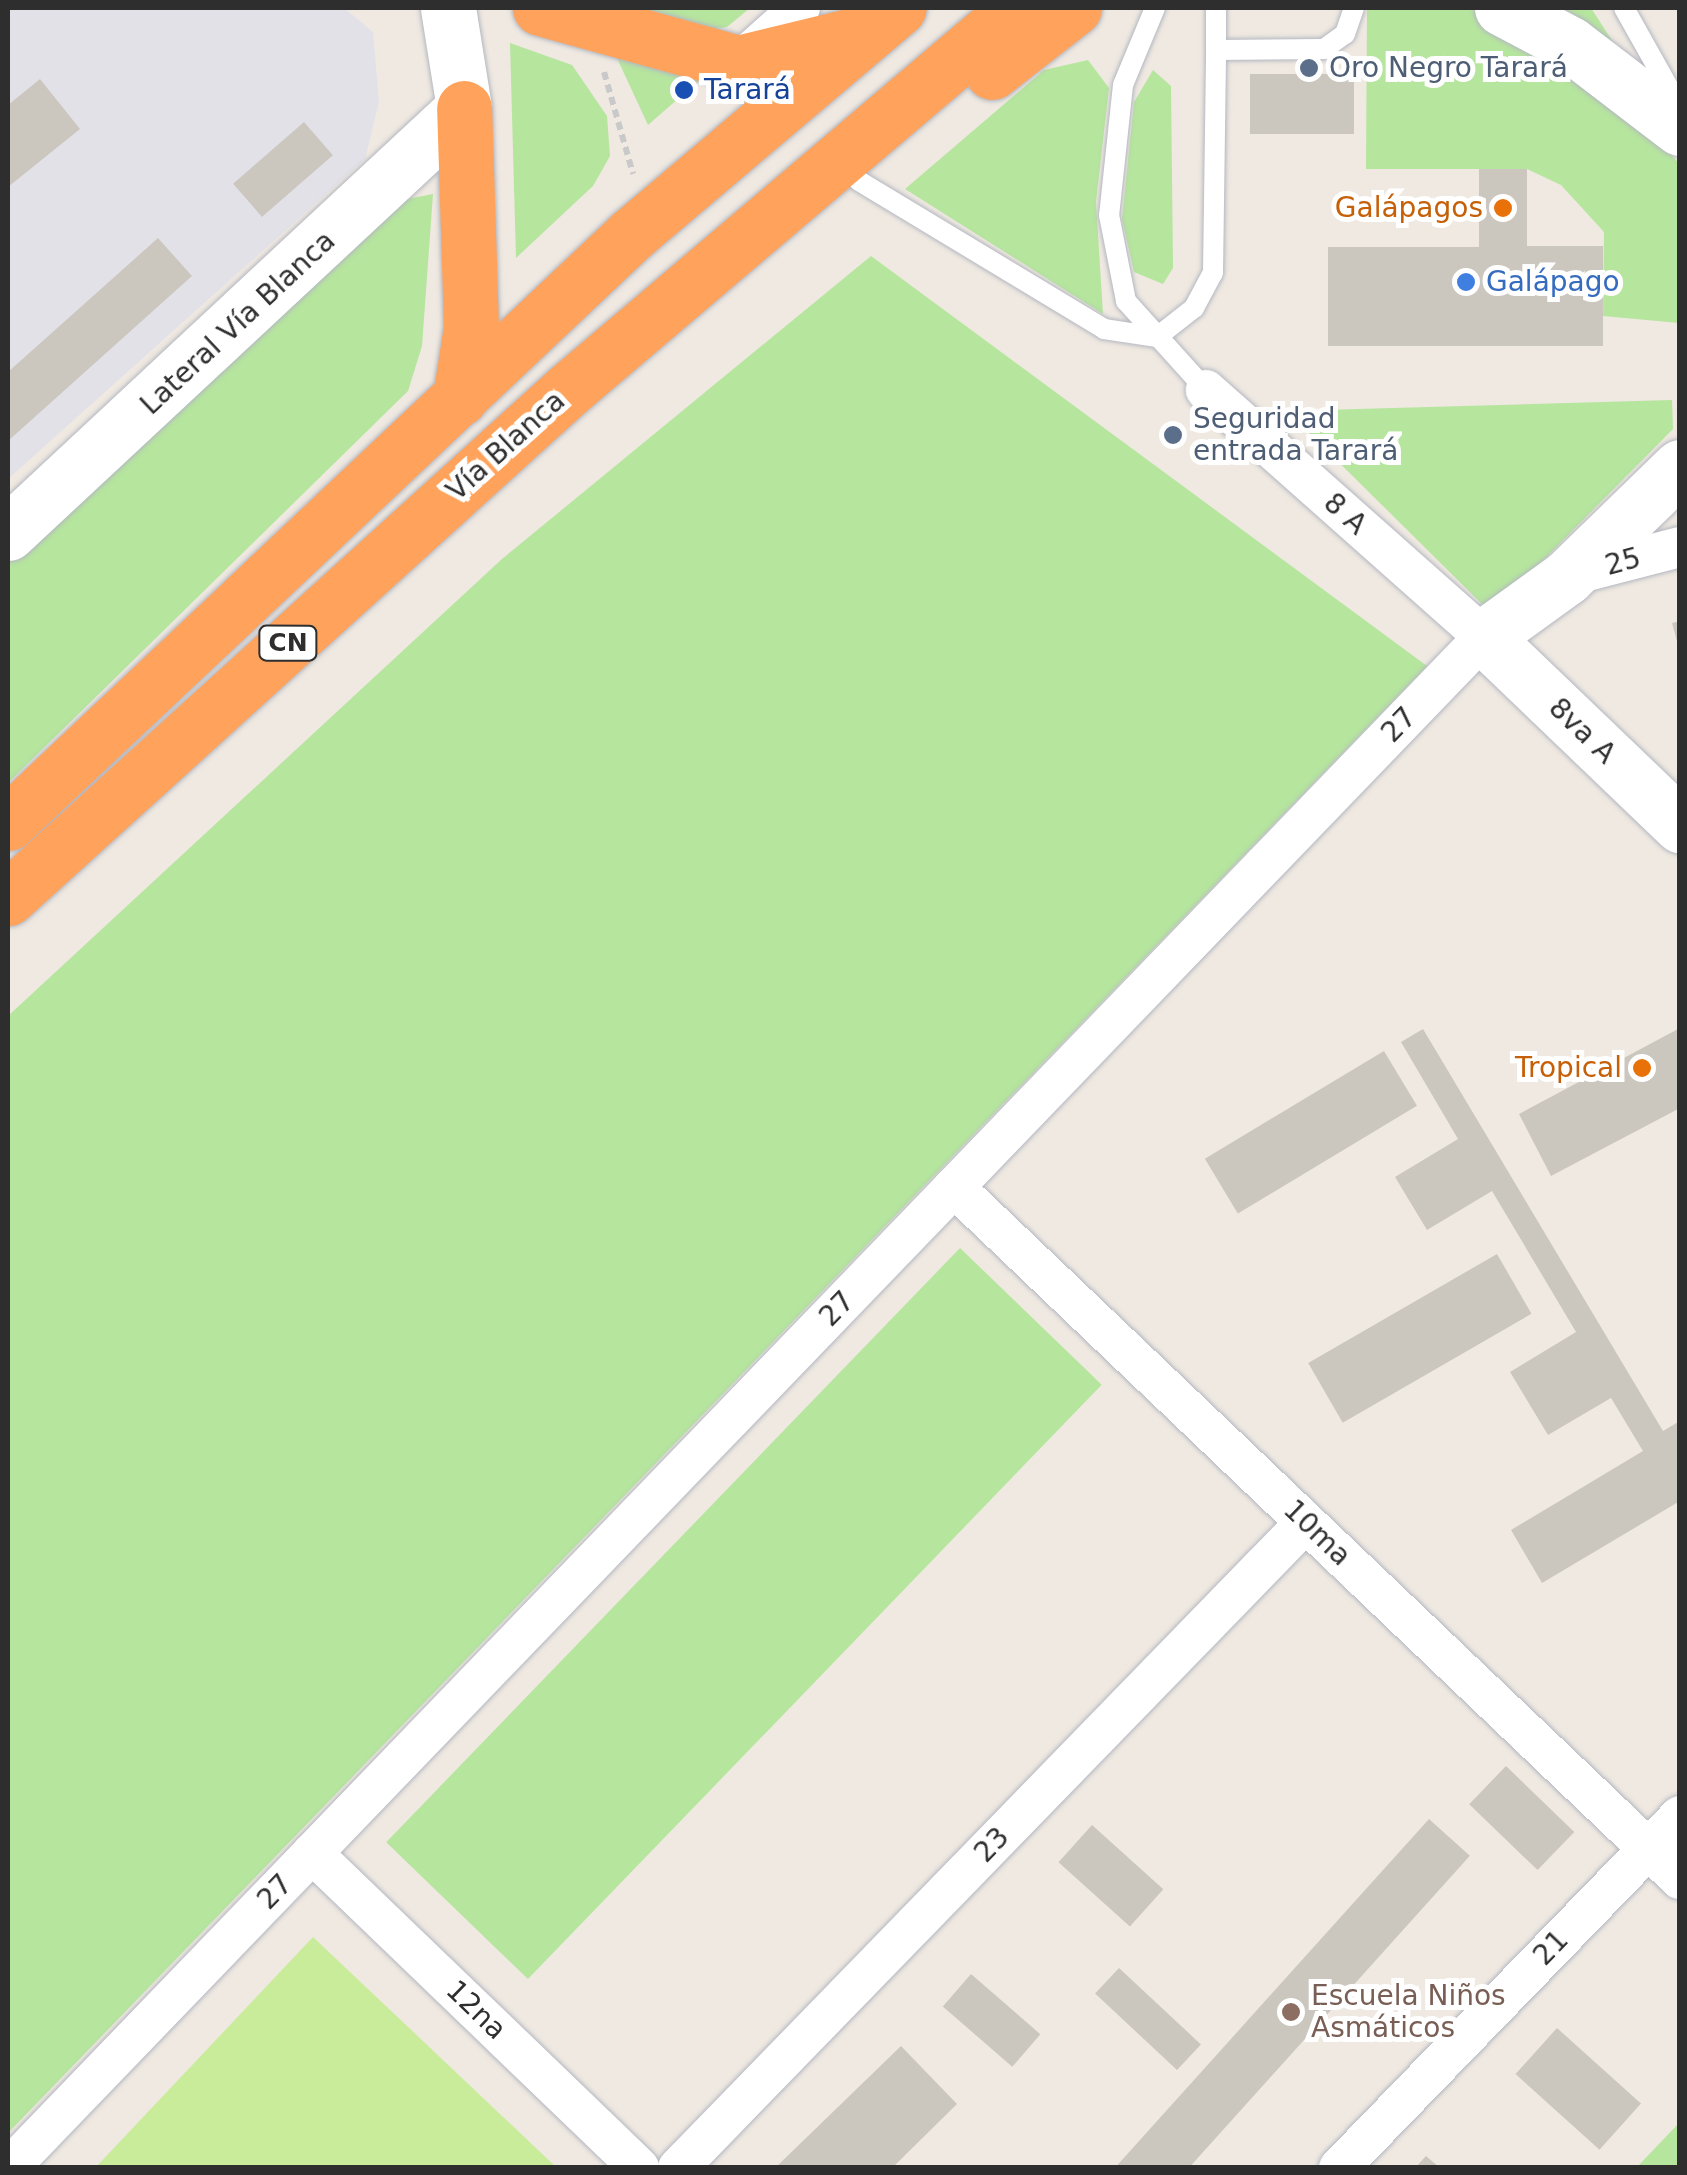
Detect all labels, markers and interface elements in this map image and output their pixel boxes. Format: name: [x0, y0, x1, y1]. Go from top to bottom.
place label: Oro Negro Tarará: [1329, 51, 1568, 85]
marker: Oro Negro Tarará: [1298, 57, 1320, 79]
place label: Tarará: [704, 73, 791, 107]
marker: Tarará: [673, 79, 695, 101]
place label: Galápagos: [1335, 191, 1483, 225]
marker: Galápagos: [1492, 197, 1514, 219]
street label: Lateral Vía Blanca: [134, 224, 342, 422]
place label: Galápago: [1486, 265, 1620, 299]
marker: Galápago: [1455, 271, 1477, 293]
street label: Vía Blanca: [440, 384, 572, 508]
place label: Seguridad entrada Tarará: [1193, 402, 1398, 468]
marker: Seguridad entrada Tarará: [1162, 424, 1184, 446]
street label: 8 A: [1317, 486, 1373, 542]
street label: 25: [1601, 541, 1645, 583]
road number: CN: [258, 623, 318, 663]
street label: 8va A: [1542, 691, 1622, 771]
street label: 27: [1375, 701, 1423, 749]
place label: Tropical: [1515, 1051, 1622, 1085]
marker: Tropical: [1631, 1057, 1653, 1079]
street label: 27: [813, 1285, 861, 1333]
street label: 10ma: [1277, 1493, 1357, 1573]
street label: 23: [968, 1821, 1016, 1869]
street label: 27: [251, 1868, 299, 1916]
street label: 21: [1527, 1924, 1575, 1972]
street label: 12na: [439, 1973, 513, 2047]
place label: Escuela Niños Asmáticos: [1311, 1979, 1506, 2045]
marker: Escuela Niños Asmáticos: [1280, 2001, 1302, 2023]

